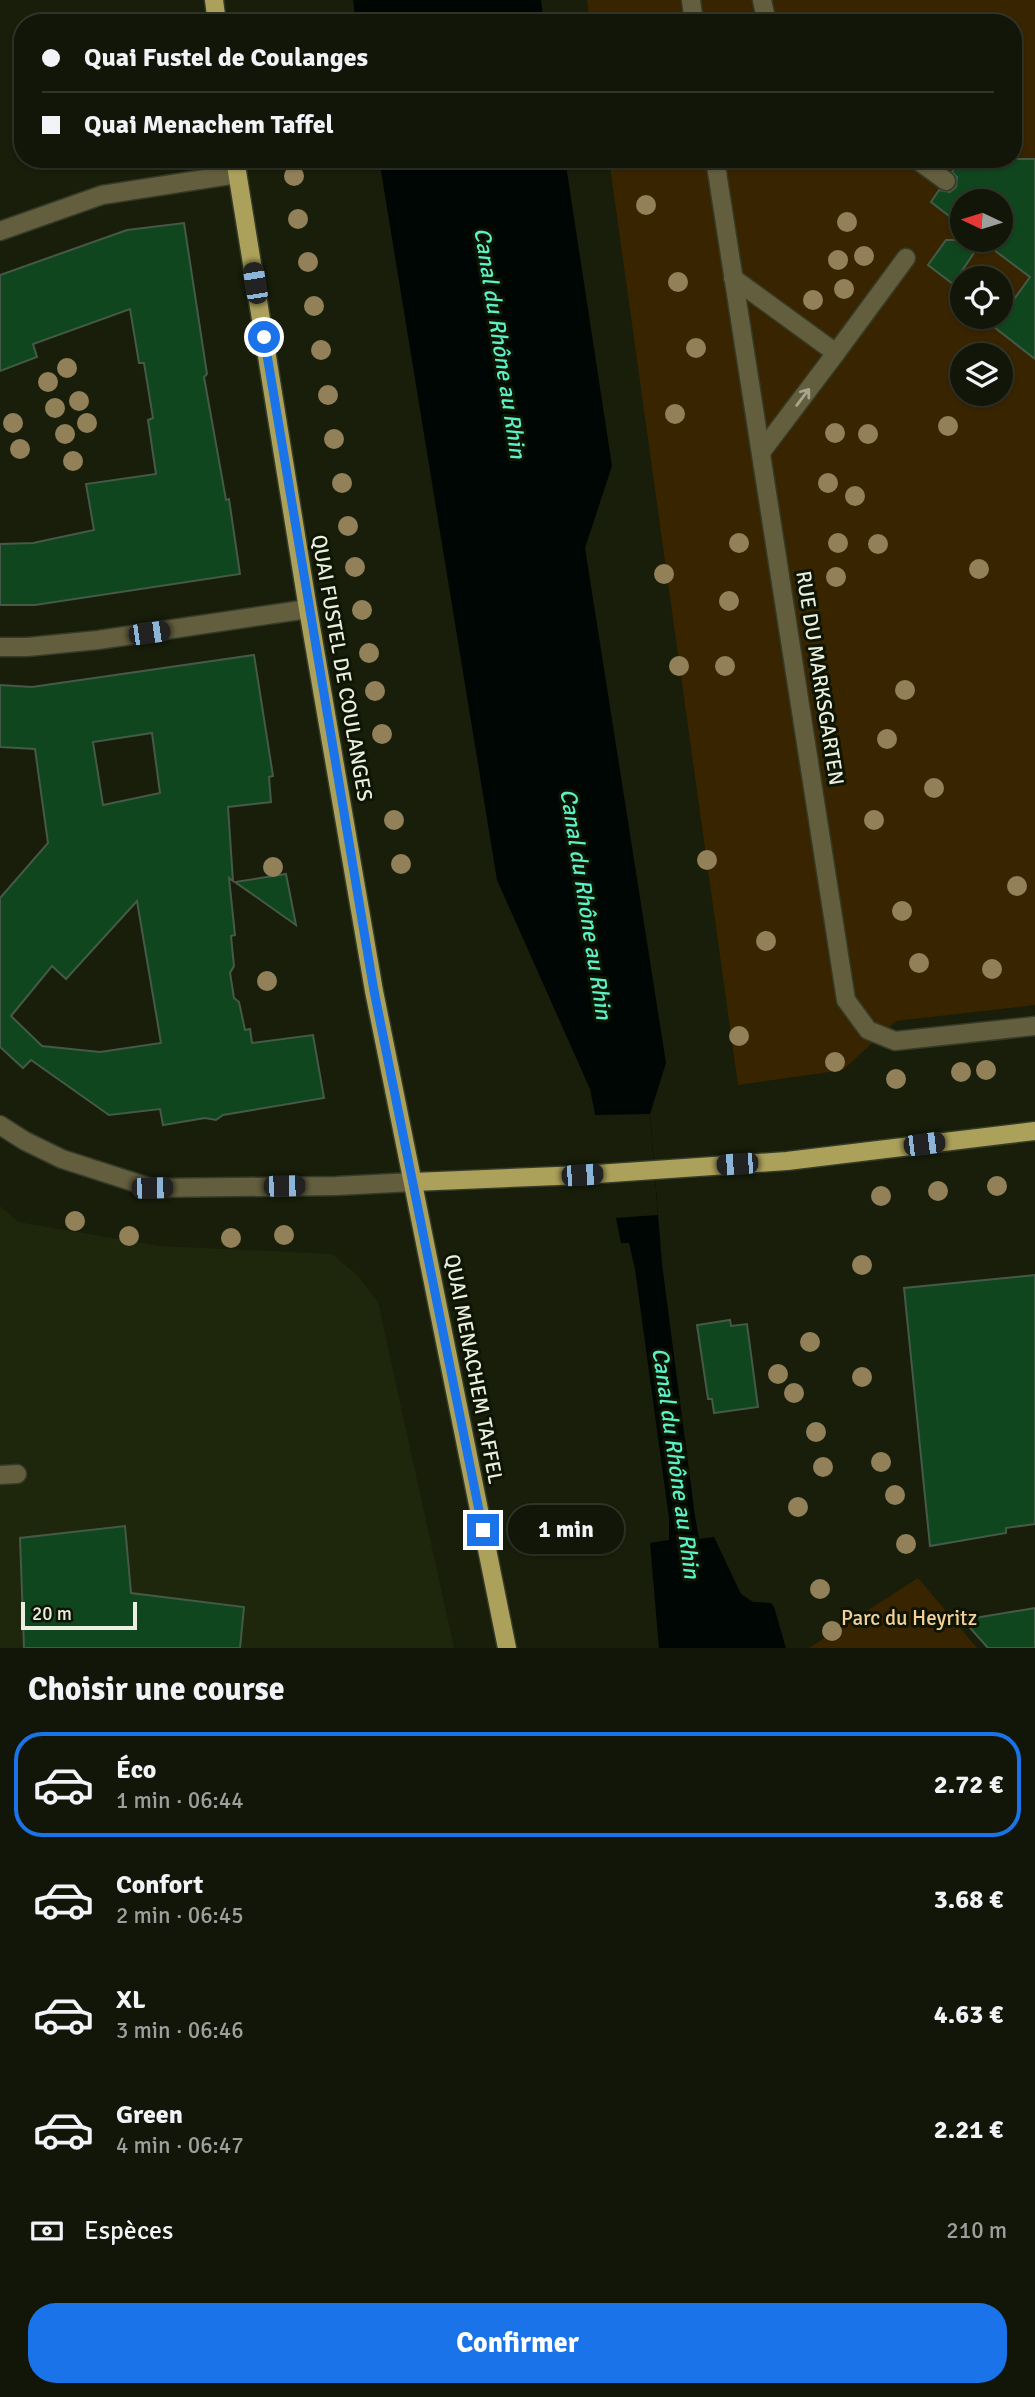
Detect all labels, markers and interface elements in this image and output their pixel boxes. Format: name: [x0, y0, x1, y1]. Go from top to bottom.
text: Quai Fustel de Coulanges: [84, 42, 368, 74]
text: Quai Menachem Taffel: [84, 109, 334, 141]
north arrow: [950, 189, 1013, 252]
map controls: [950, 189, 1013, 406]
water label: Canal du Rhône au Rhin: [467, 226, 533, 462]
car: [242, 261, 269, 305]
button: locate: [950, 266, 1013, 329]
route start: [248, 321, 280, 353]
button: layers: [950, 343, 1013, 406]
one-way arrow: [796, 388, 811, 407]
street label: QUAI FUSTEL DE COULANGES: [306, 533, 378, 803]
street label: RUE DU MARKSGARTEN: [790, 569, 850, 787]
car: [127, 620, 172, 646]
water label: Canal du Rhône au Rhin: [553, 787, 619, 1023]
car: [902, 1131, 947, 1157]
car: [716, 1152, 759, 1176]
car: [561, 1163, 604, 1187]
car: [263, 1175, 306, 1197]
car: [131, 1177, 174, 1199]
street label: QUAI MENACHEM TAFFEL: [439, 1252, 509, 1486]
water label: Canal du Rhône au Rhin: [645, 1346, 707, 1582]
callout: 1 min: [508, 1506, 623, 1554]
route end: [467, 1514, 499, 1546]
text: 1 min: [538, 1515, 594, 1544]
scale bar: [21, 1599, 136, 1631]
text: 20 m: [32, 1602, 72, 1626]
park label: Parc du Heyritz: [841, 1605, 977, 1631]
text: Choisir une course: [28, 1670, 285, 1709]
icon: car: [32, 1753, 95, 1816]
text: Éco: [116, 1754, 156, 1786]
text: 2.72 €: [934, 1769, 1003, 1801]
text: 1 min · 06:44: [116, 1786, 244, 1815]
icon: car: [32, 1868, 95, 1931]
text: Confort: [116, 1869, 203, 1901]
text: 3.68 €: [934, 1884, 1003, 1916]
text: 2 min · 06:45: [116, 1901, 244, 1930]
icon: car: [32, 1983, 95, 2046]
text: XL: [116, 1984, 146, 2016]
text: 4.63 €: [934, 1999, 1003, 2031]
text: 3 min · 06:46: [116, 2016, 244, 2045]
icon: car: [32, 2098, 95, 2161]
text: Green: [116, 2099, 183, 2131]
text: 2.21 €: [934, 2114, 1003, 2146]
text: 4 min · 06:47: [116, 2131, 244, 2160]
icon: cash: [28, 2212, 66, 2250]
text: Espèces: [84, 2215, 173, 2247]
text: 210 m: [946, 2216, 1007, 2245]
button: Confirmer: [28, 2303, 1007, 2383]

